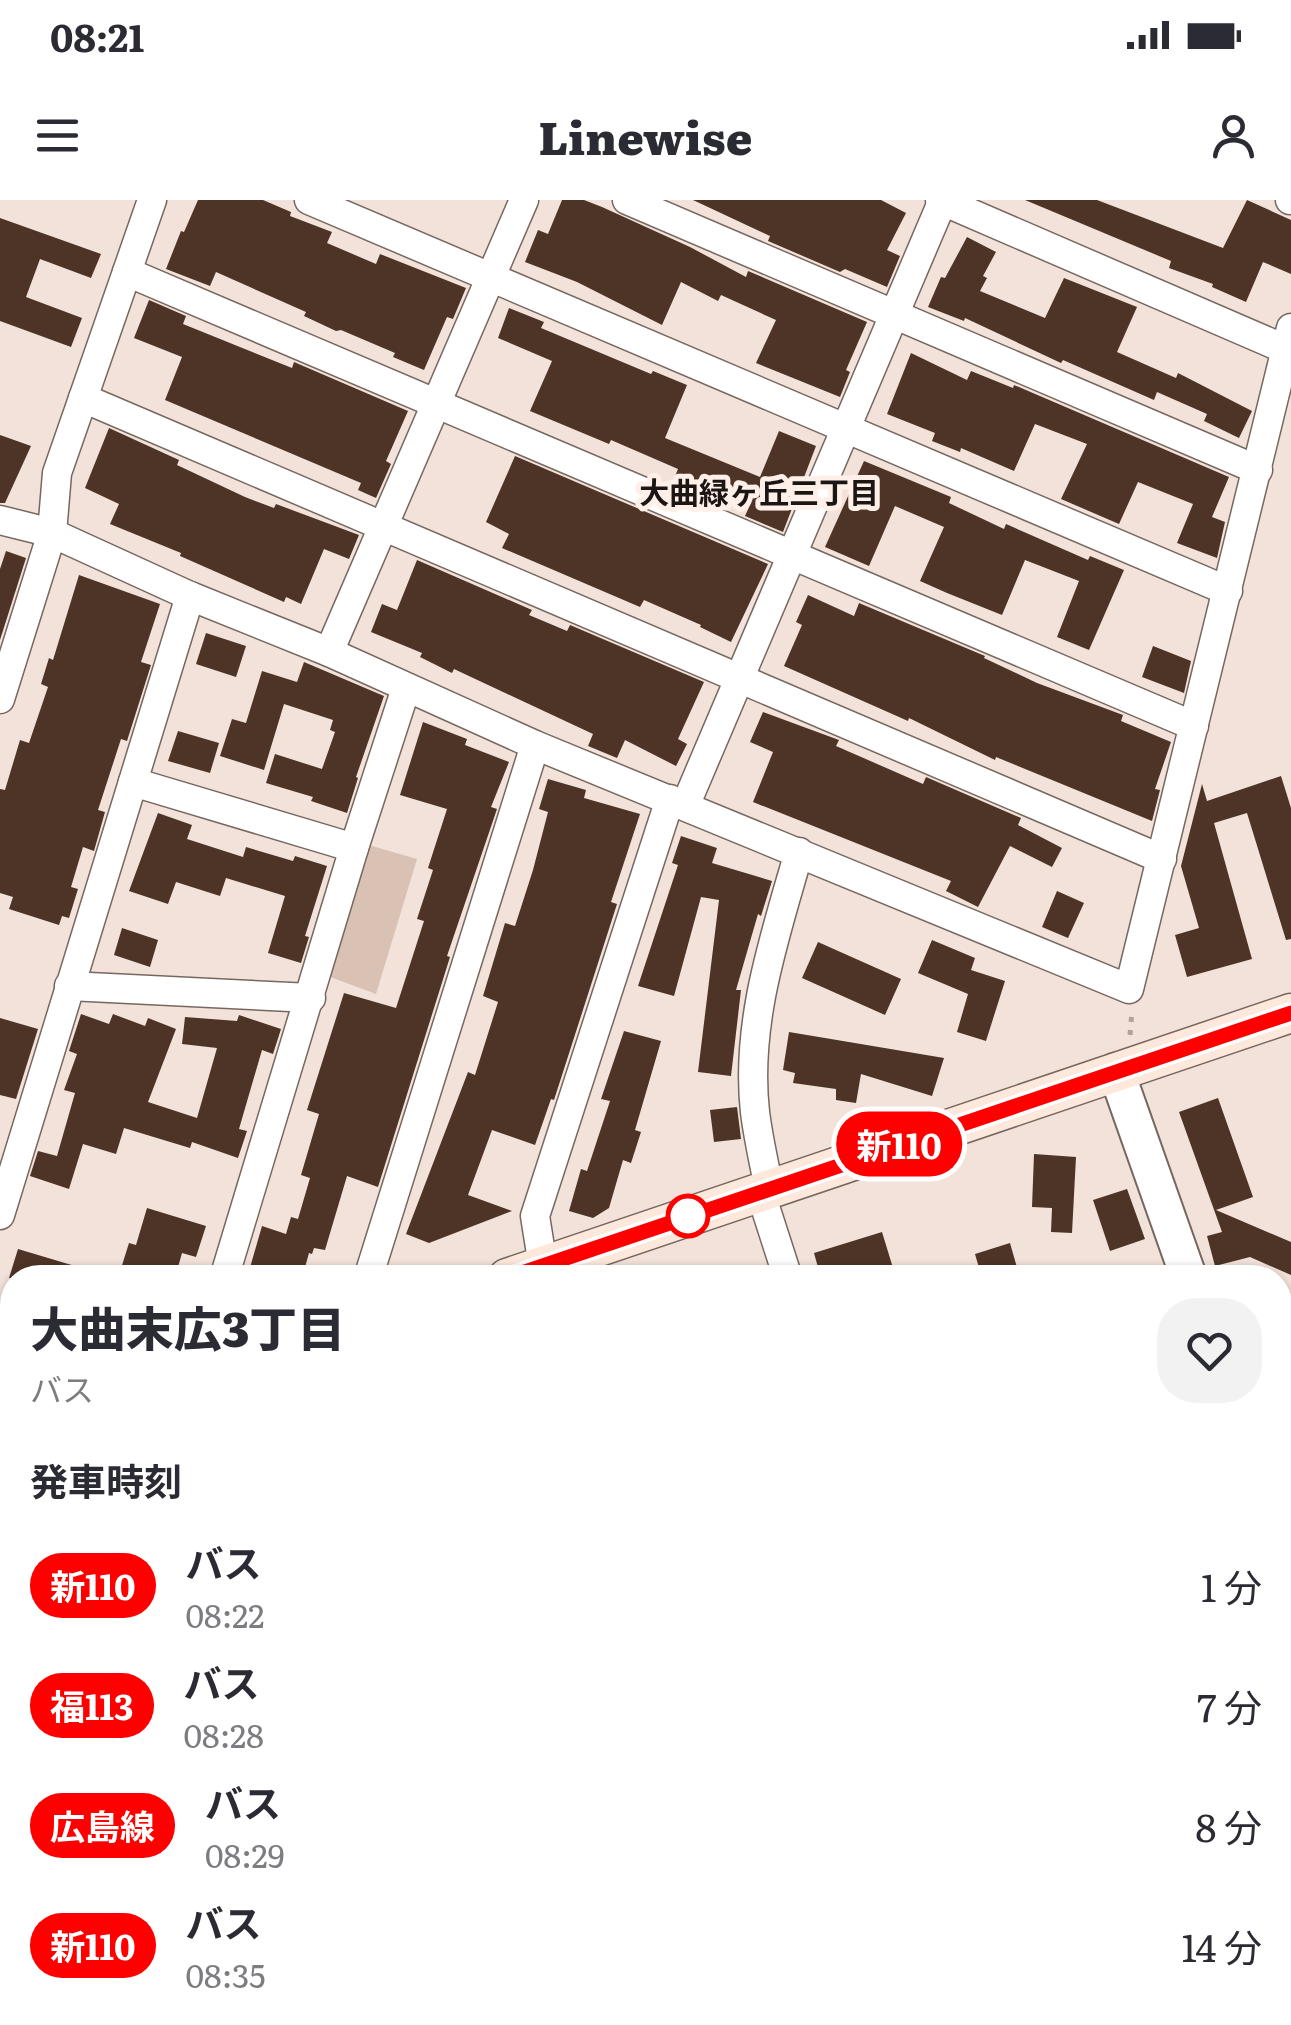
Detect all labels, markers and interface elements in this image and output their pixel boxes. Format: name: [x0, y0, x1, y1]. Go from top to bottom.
text: 08:21: [50, 7, 144, 64]
text: Linewise: [539, 102, 752, 169]
icon: menu: [30, 108, 85, 163]
icon: person: [1206, 108, 1261, 163]
district label: 大曲緑ヶ丘三丁目: [639, 469, 879, 513]
line badge: 新110: [829, 1112, 969, 1176]
text: 新110: [856, 1118, 942, 1170]
unlabelled marker: [667, 1195, 709, 1237]
text: 大曲末広3丁目: [30, 1291, 345, 1362]
button: heart: [1157, 1298, 1262, 1403]
text: バス: [30, 1364, 94, 1412]
text: 発車時刻: [30, 1451, 182, 1508]
text: バス: [186, 1533, 262, 1590]
text: 1 分: [1201, 1557, 1262, 1614]
text: 新110: [50, 1559, 136, 1611]
text: 08:22: [186, 1590, 264, 1638]
text: バス: [184, 1653, 260, 1710]
text: 7 分: [1197, 1677, 1262, 1734]
text: 福113: [50, 1679, 134, 1731]
text: 08:28: [184, 1710, 264, 1758]
text: バス: [205, 1773, 281, 1830]
text: 8 分: [1195, 1797, 1262, 1854]
text: 広島線: [50, 1799, 155, 1851]
text: 08:29: [205, 1830, 284, 1878]
text: バス: [186, 1893, 262, 1950]
text: 14 分: [1182, 1917, 1262, 1974]
text: 新110: [50, 1919, 136, 1971]
text: 08:35: [186, 1950, 265, 1998]

